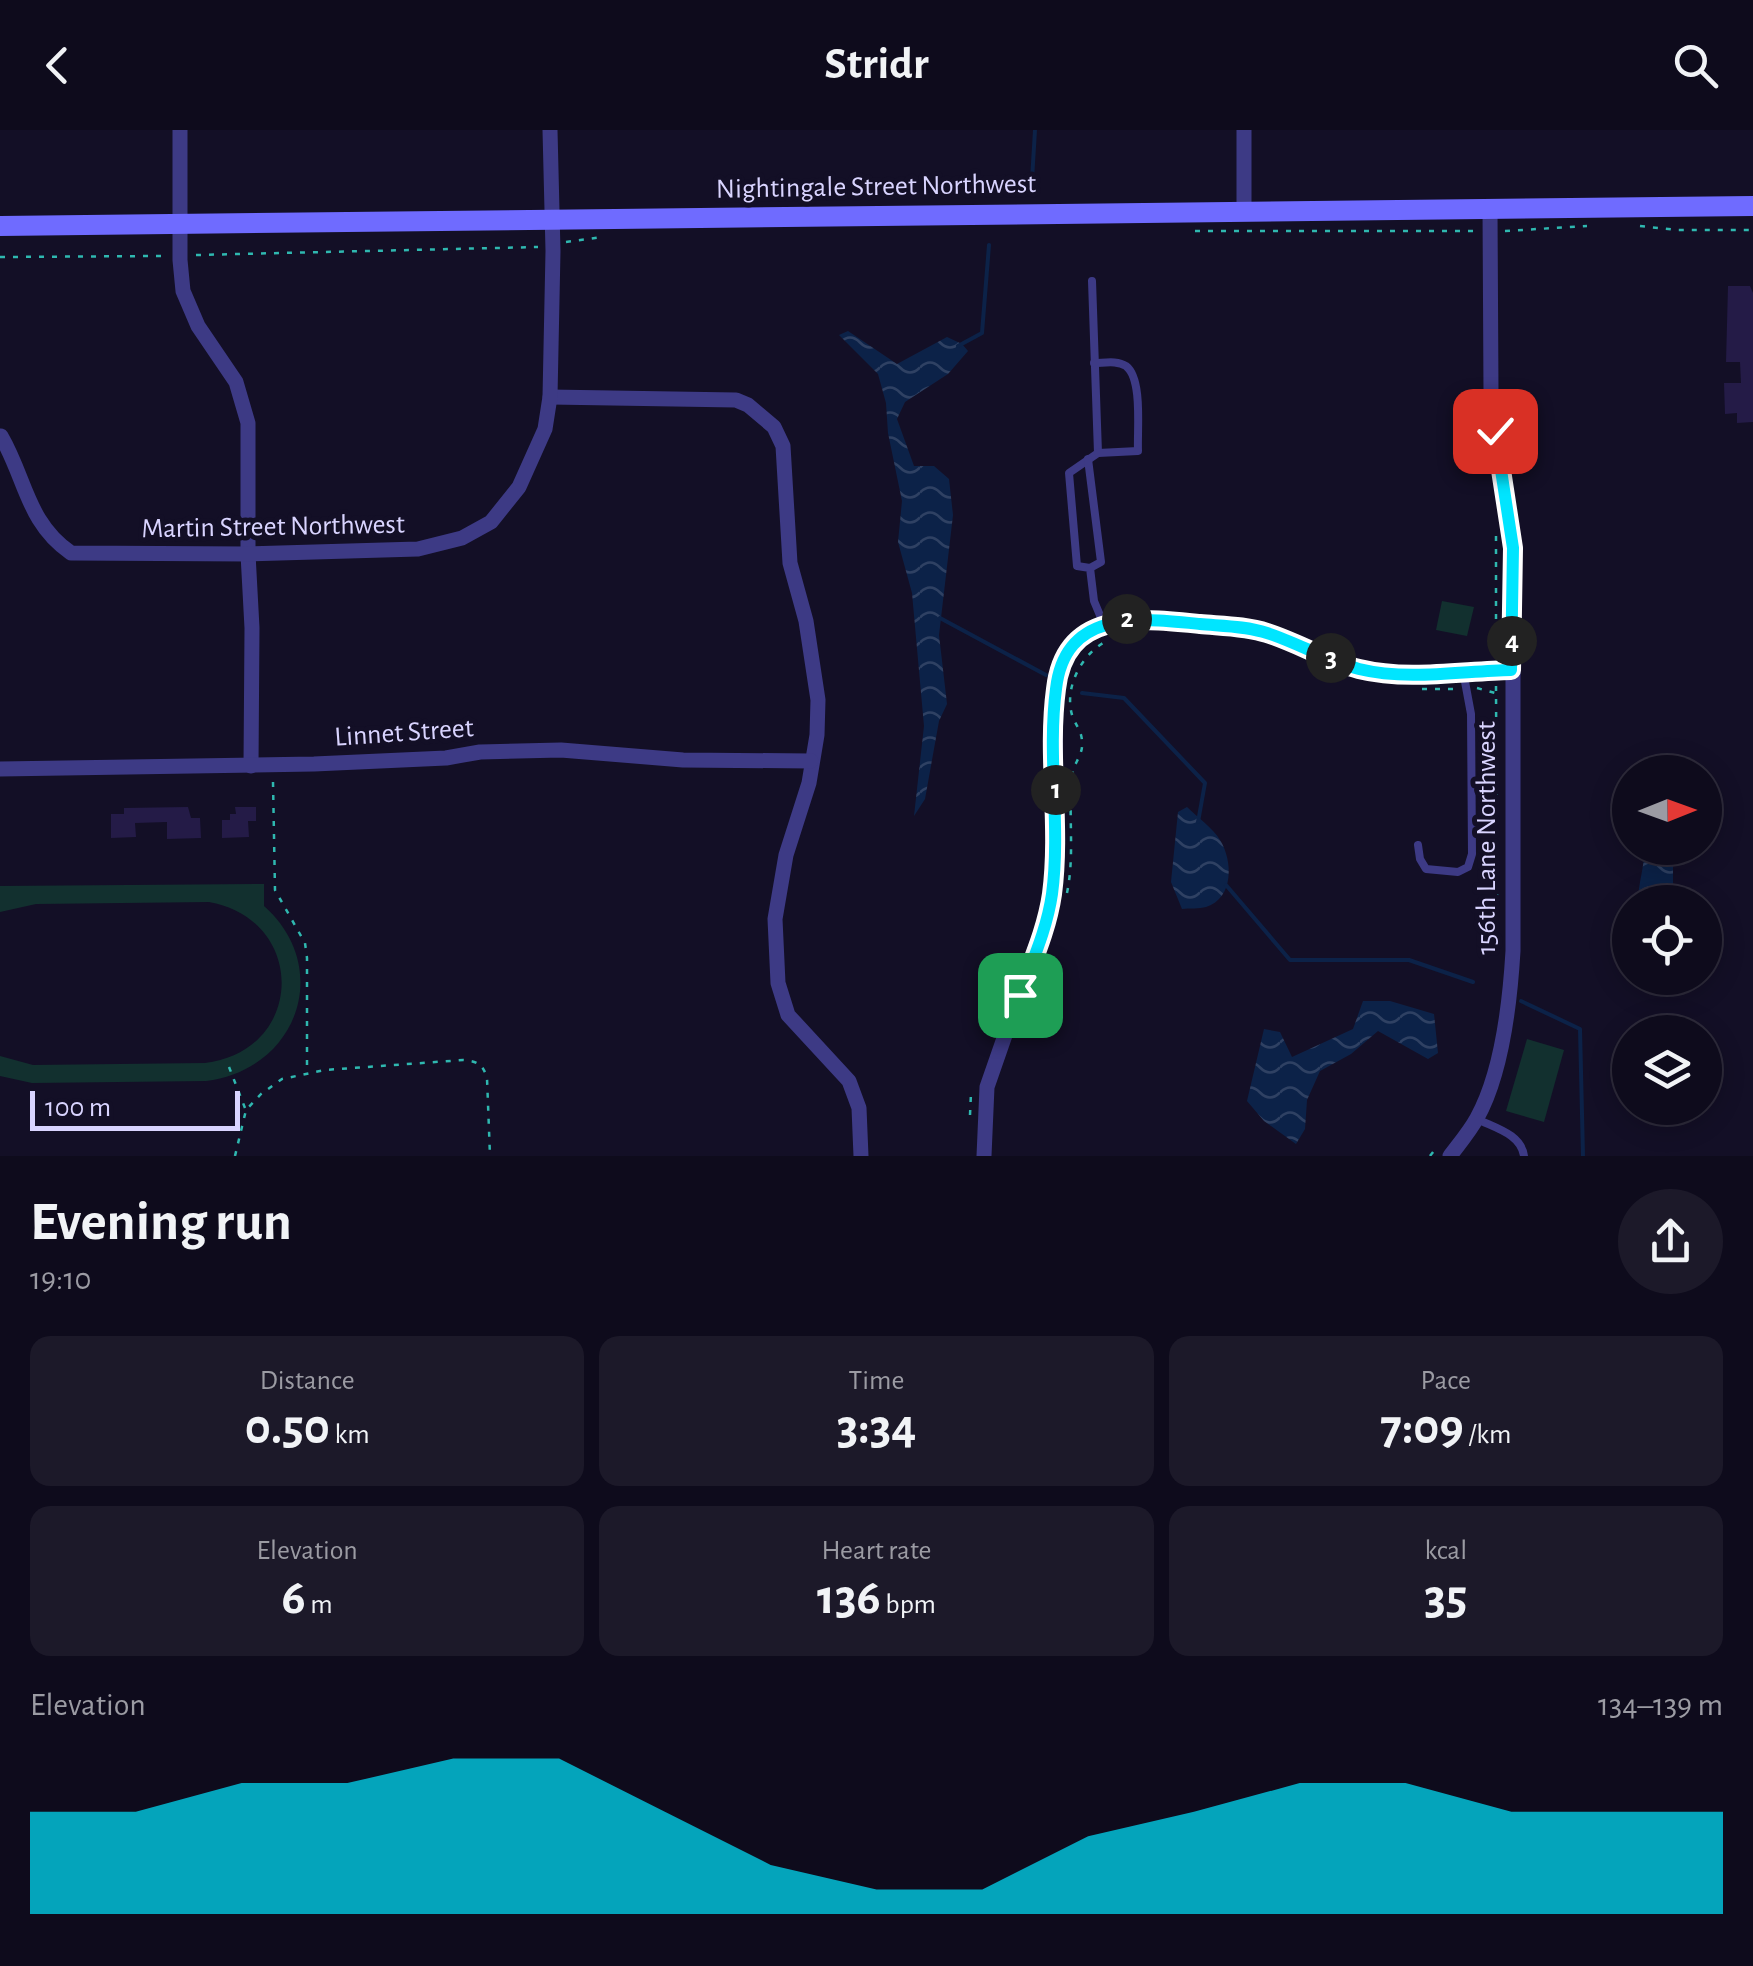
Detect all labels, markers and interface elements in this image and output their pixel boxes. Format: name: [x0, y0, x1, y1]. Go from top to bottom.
icon: back: [30, 38, 85, 93]
icon: search: [1668, 38, 1723, 93]
text: Stridr: [824, 42, 929, 87]
street label: Nightingale Street Northwest: [716, 170, 1036, 204]
pin: [1453, 389, 1538, 474]
icon: check: [1468, 404, 1523, 459]
street label: Martin Street Northwest: [141, 511, 405, 543]
pin: 2: [1102, 594, 1152, 644]
text: 2: [1120, 605, 1134, 633]
pin: 4: [1487, 616, 1537, 666]
text: 4: [1505, 627, 1519, 655]
pin: 3: [1306, 633, 1356, 683]
text: 3: [1325, 644, 1337, 672]
street label: Linnet Street: [333, 714, 475, 752]
street label: 156th Lane Northwest: [1473, 721, 1501, 955]
north arrow: [1612, 755, 1722, 865]
map controls: [1612, 755, 1722, 1125]
pin: 1: [1031, 765, 1081, 815]
text: 1: [1051, 776, 1061, 804]
button: locate: [1612, 885, 1722, 995]
pin: [978, 953, 1063, 1038]
icon: arrive: [993, 968, 1048, 1023]
button: layers: [1612, 1015, 1722, 1125]
scale bar: [30, 1086, 240, 1130]
text: 100 m: [45, 1094, 111, 1122]
button: share: [1618, 1189, 1723, 1294]
text: Evening run: [30, 1195, 292, 1250]
text: 19:10: [30, 1263, 91, 1295]
text: Distance: [260, 1367, 355, 1395]
text: Time: [849, 1367, 904, 1395]
text: Pace: [1421, 1367, 1471, 1395]
text: 0.50: [245, 1403, 330, 1453]
text: 3:34: [837, 1403, 916, 1453]
text: 7:09: [1380, 1403, 1464, 1453]
text: km: [330, 1421, 370, 1449]
text: /km: [1464, 1421, 1511, 1449]
text: Elevation: [257, 1537, 358, 1565]
text: Heart rate: [822, 1537, 931, 1565]
text: kcal: [1424, 1537, 1467, 1565]
text: 6: [282, 1573, 306, 1623]
text: 136: [817, 1573, 881, 1623]
text: 35: [1424, 1573, 1467, 1623]
text: m: [306, 1591, 333, 1619]
text: bpm: [881, 1591, 936, 1619]
text: Elevation: [30, 1689, 146, 1721]
text: 134–139 m: [1598, 1689, 1723, 1721]

